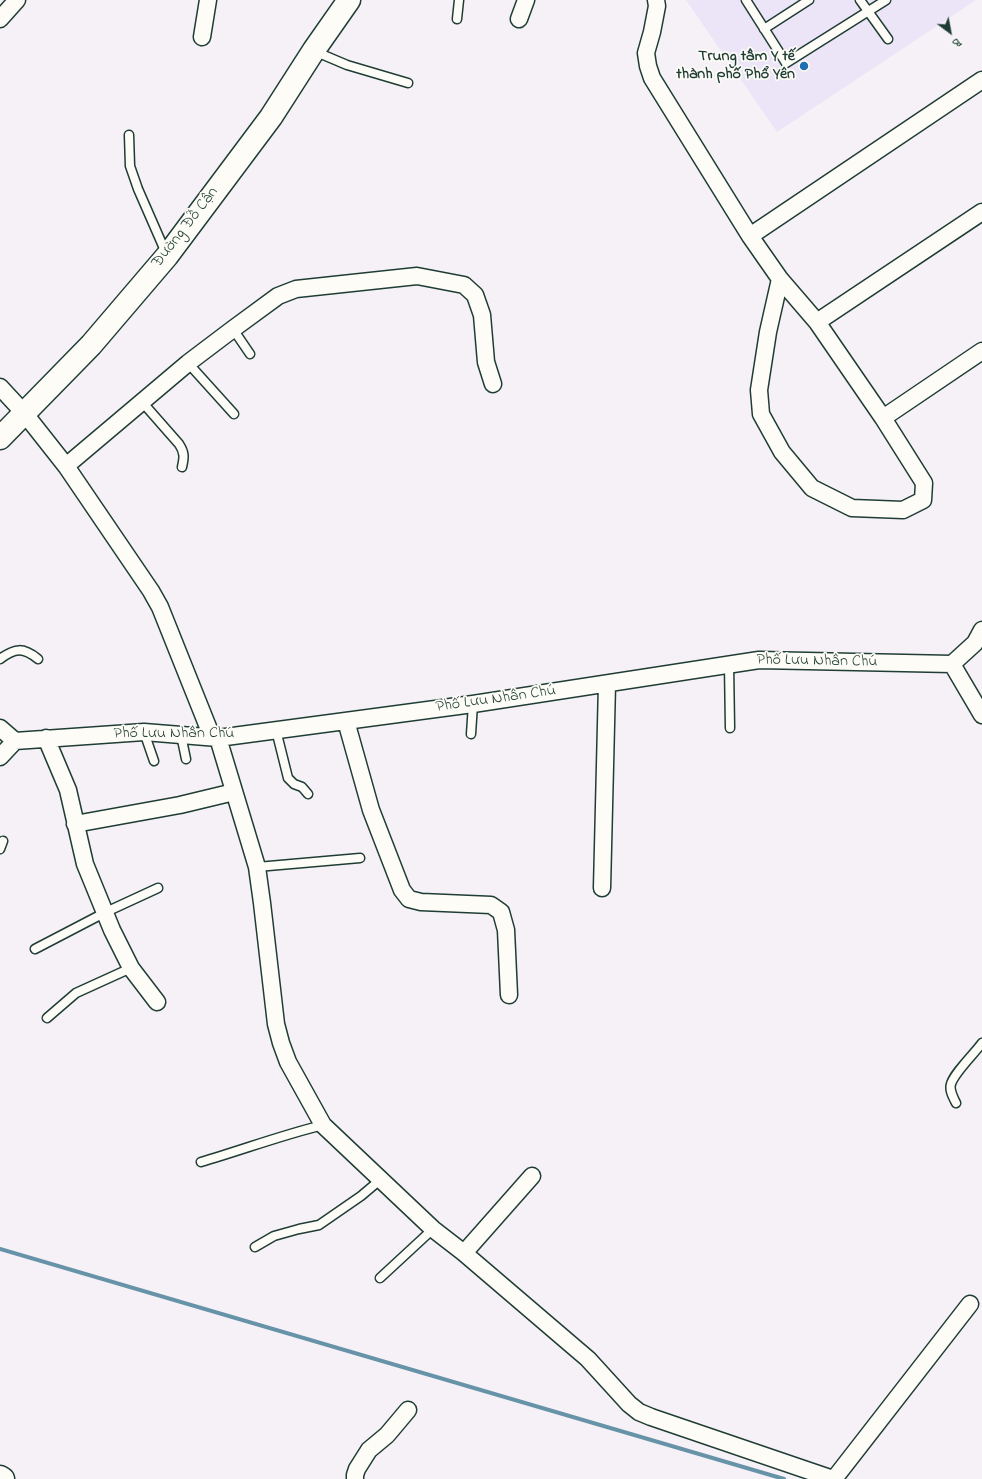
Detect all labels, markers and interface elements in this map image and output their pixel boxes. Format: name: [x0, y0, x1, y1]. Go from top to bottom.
north arrow: [930, 12, 970, 52]
text: B: [949, 33, 964, 51]
place label: Trung tâm Y tế thành phố Phổ Yên: [676, 47, 795, 85]
marker: Trung tâm Y tế thành phố Phổ Yên: [798, 60, 810, 72]
street label: Đường Đỗ Cận: [149, 184, 223, 272]
street label: Phố Lưu Nhân Chú: [756, 651, 878, 673]
street label: Phố Lưu Nhân Chú: [435, 682, 557, 718]
street label: Phố Lưu Nhân Chú: [114, 724, 234, 744]

